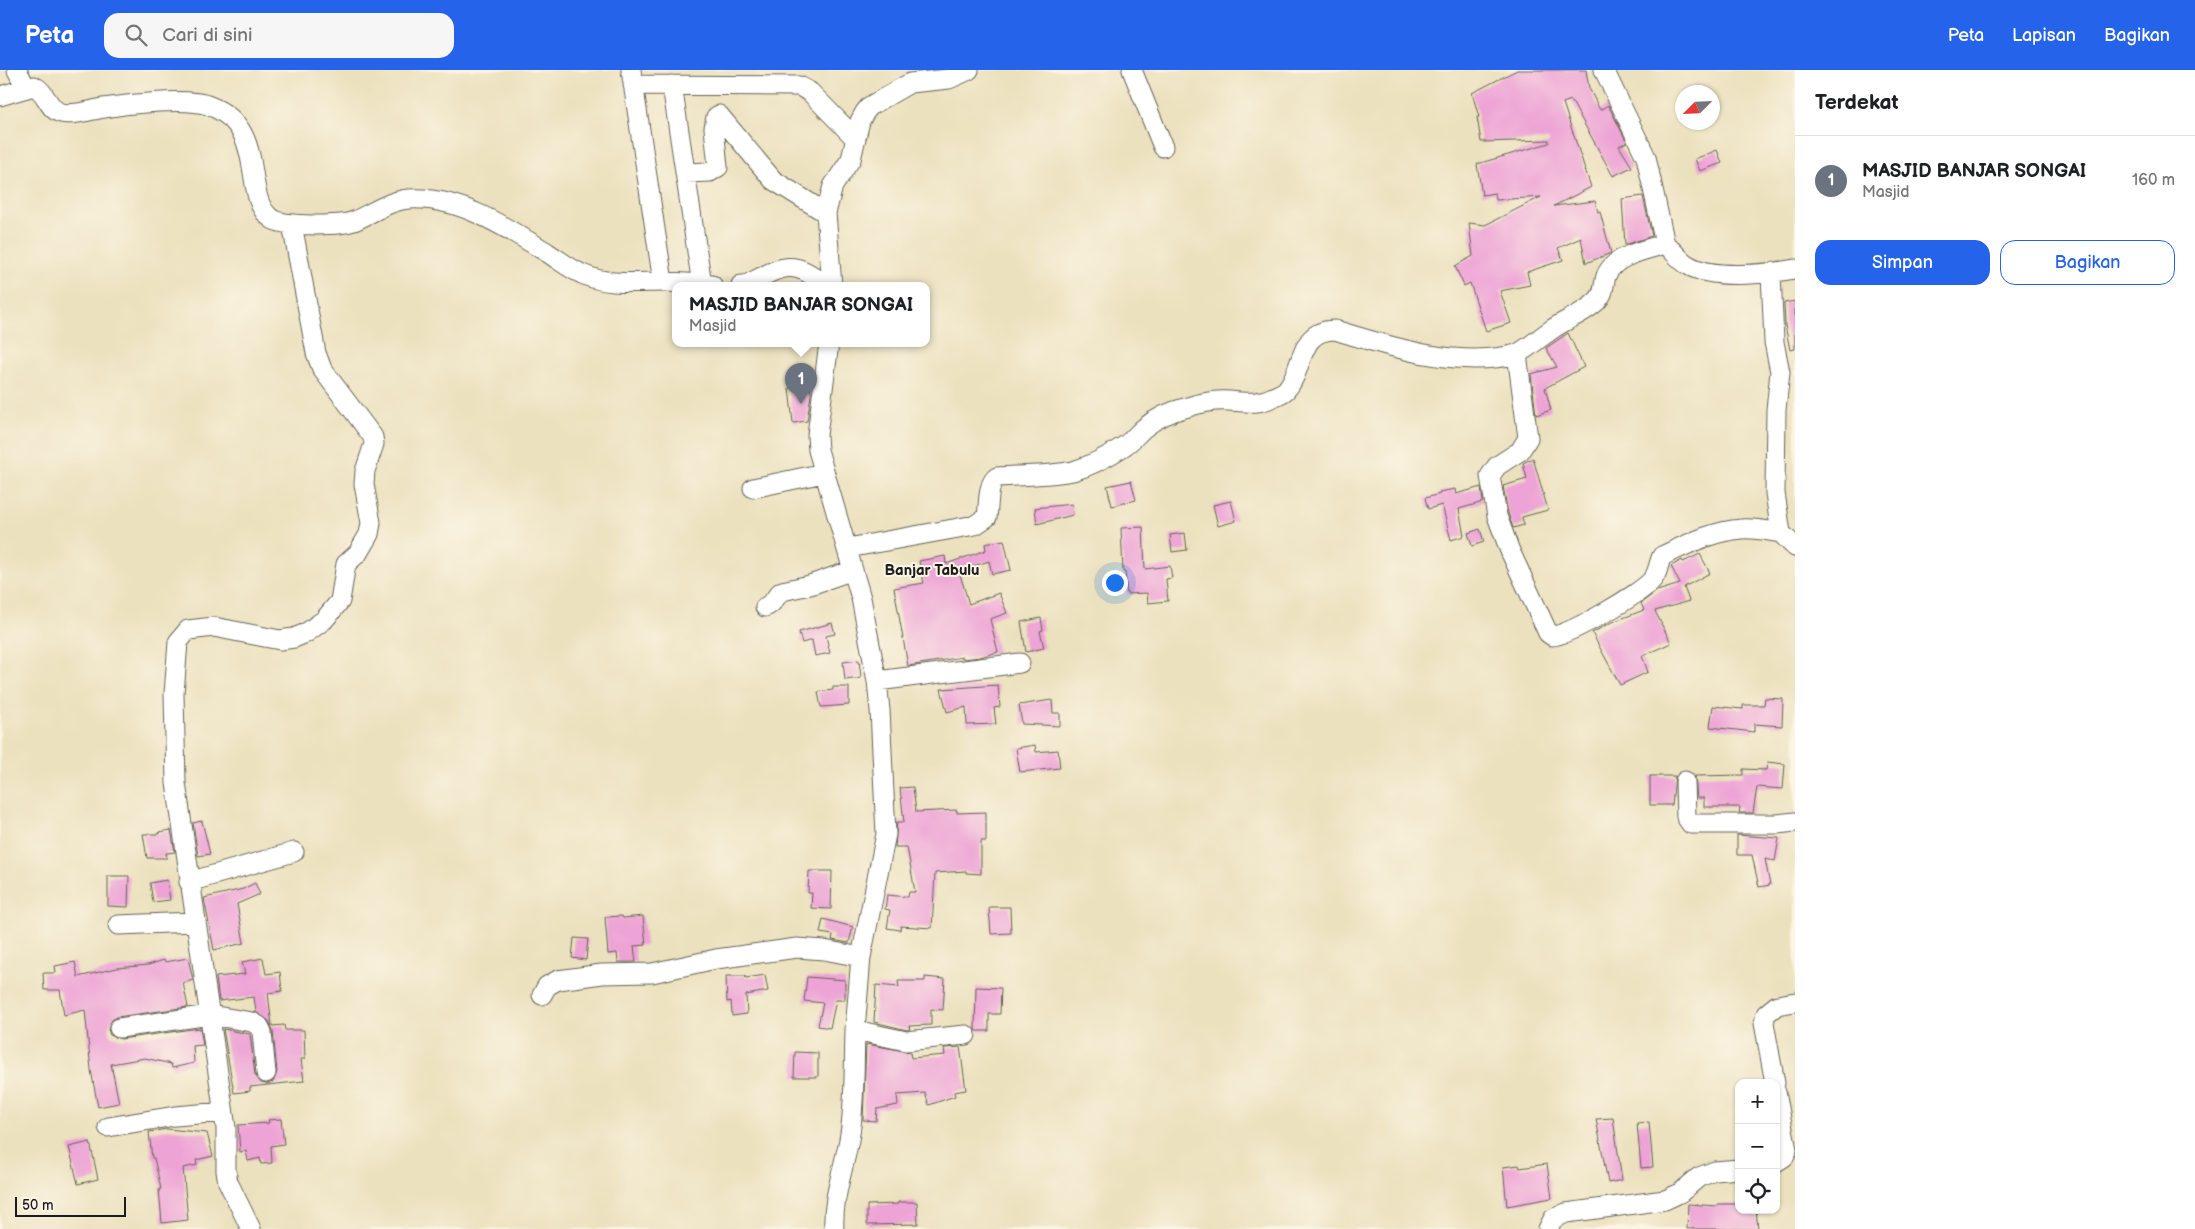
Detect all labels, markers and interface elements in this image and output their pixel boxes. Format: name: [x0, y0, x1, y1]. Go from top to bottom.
search box: [104, 13, 454, 58]
text: Peta: [25, 21, 74, 50]
icon: search: [122, 21, 150, 49]
text: Cari di sini: [162, 24, 252, 47]
text: Peta: [1948, 25, 1984, 46]
text: Lapisan: [2012, 25, 2076, 46]
text: Bagikan: [2104, 25, 2170, 46]
north arrow: [1675, 85, 1720, 130]
text: Terdekat: [1815, 90, 1899, 115]
text: MASJID BANJAR SONGAI: [1862, 160, 2086, 183]
text: 1: [1828, 171, 1834, 190]
text: 160 m: [2132, 171, 2175, 190]
text: Masjid: [1862, 183, 1910, 202]
button: Simpan: [1815, 240, 1990, 285]
button: Bagikan: [2000, 240, 2175, 285]
popup: [672, 282, 930, 347]
text: MASJID BANJAR SONGAI: [689, 294, 913, 317]
text: Masjid: [689, 317, 736, 336]
pin: 1: [785, 363, 817, 404]
district label: Banjar Tabulu: [885, 561, 979, 580]
your location: [1102, 570, 1128, 596]
map controls: [1735, 1079, 1780, 1214]
button: +: [1735, 1079, 1780, 1124]
button: −: [1735, 1124, 1780, 1169]
button: locate: [1735, 1169, 1780, 1214]
scale bar: [15, 1194, 126, 1217]
text: 50 m: [22, 1197, 54, 1214]

